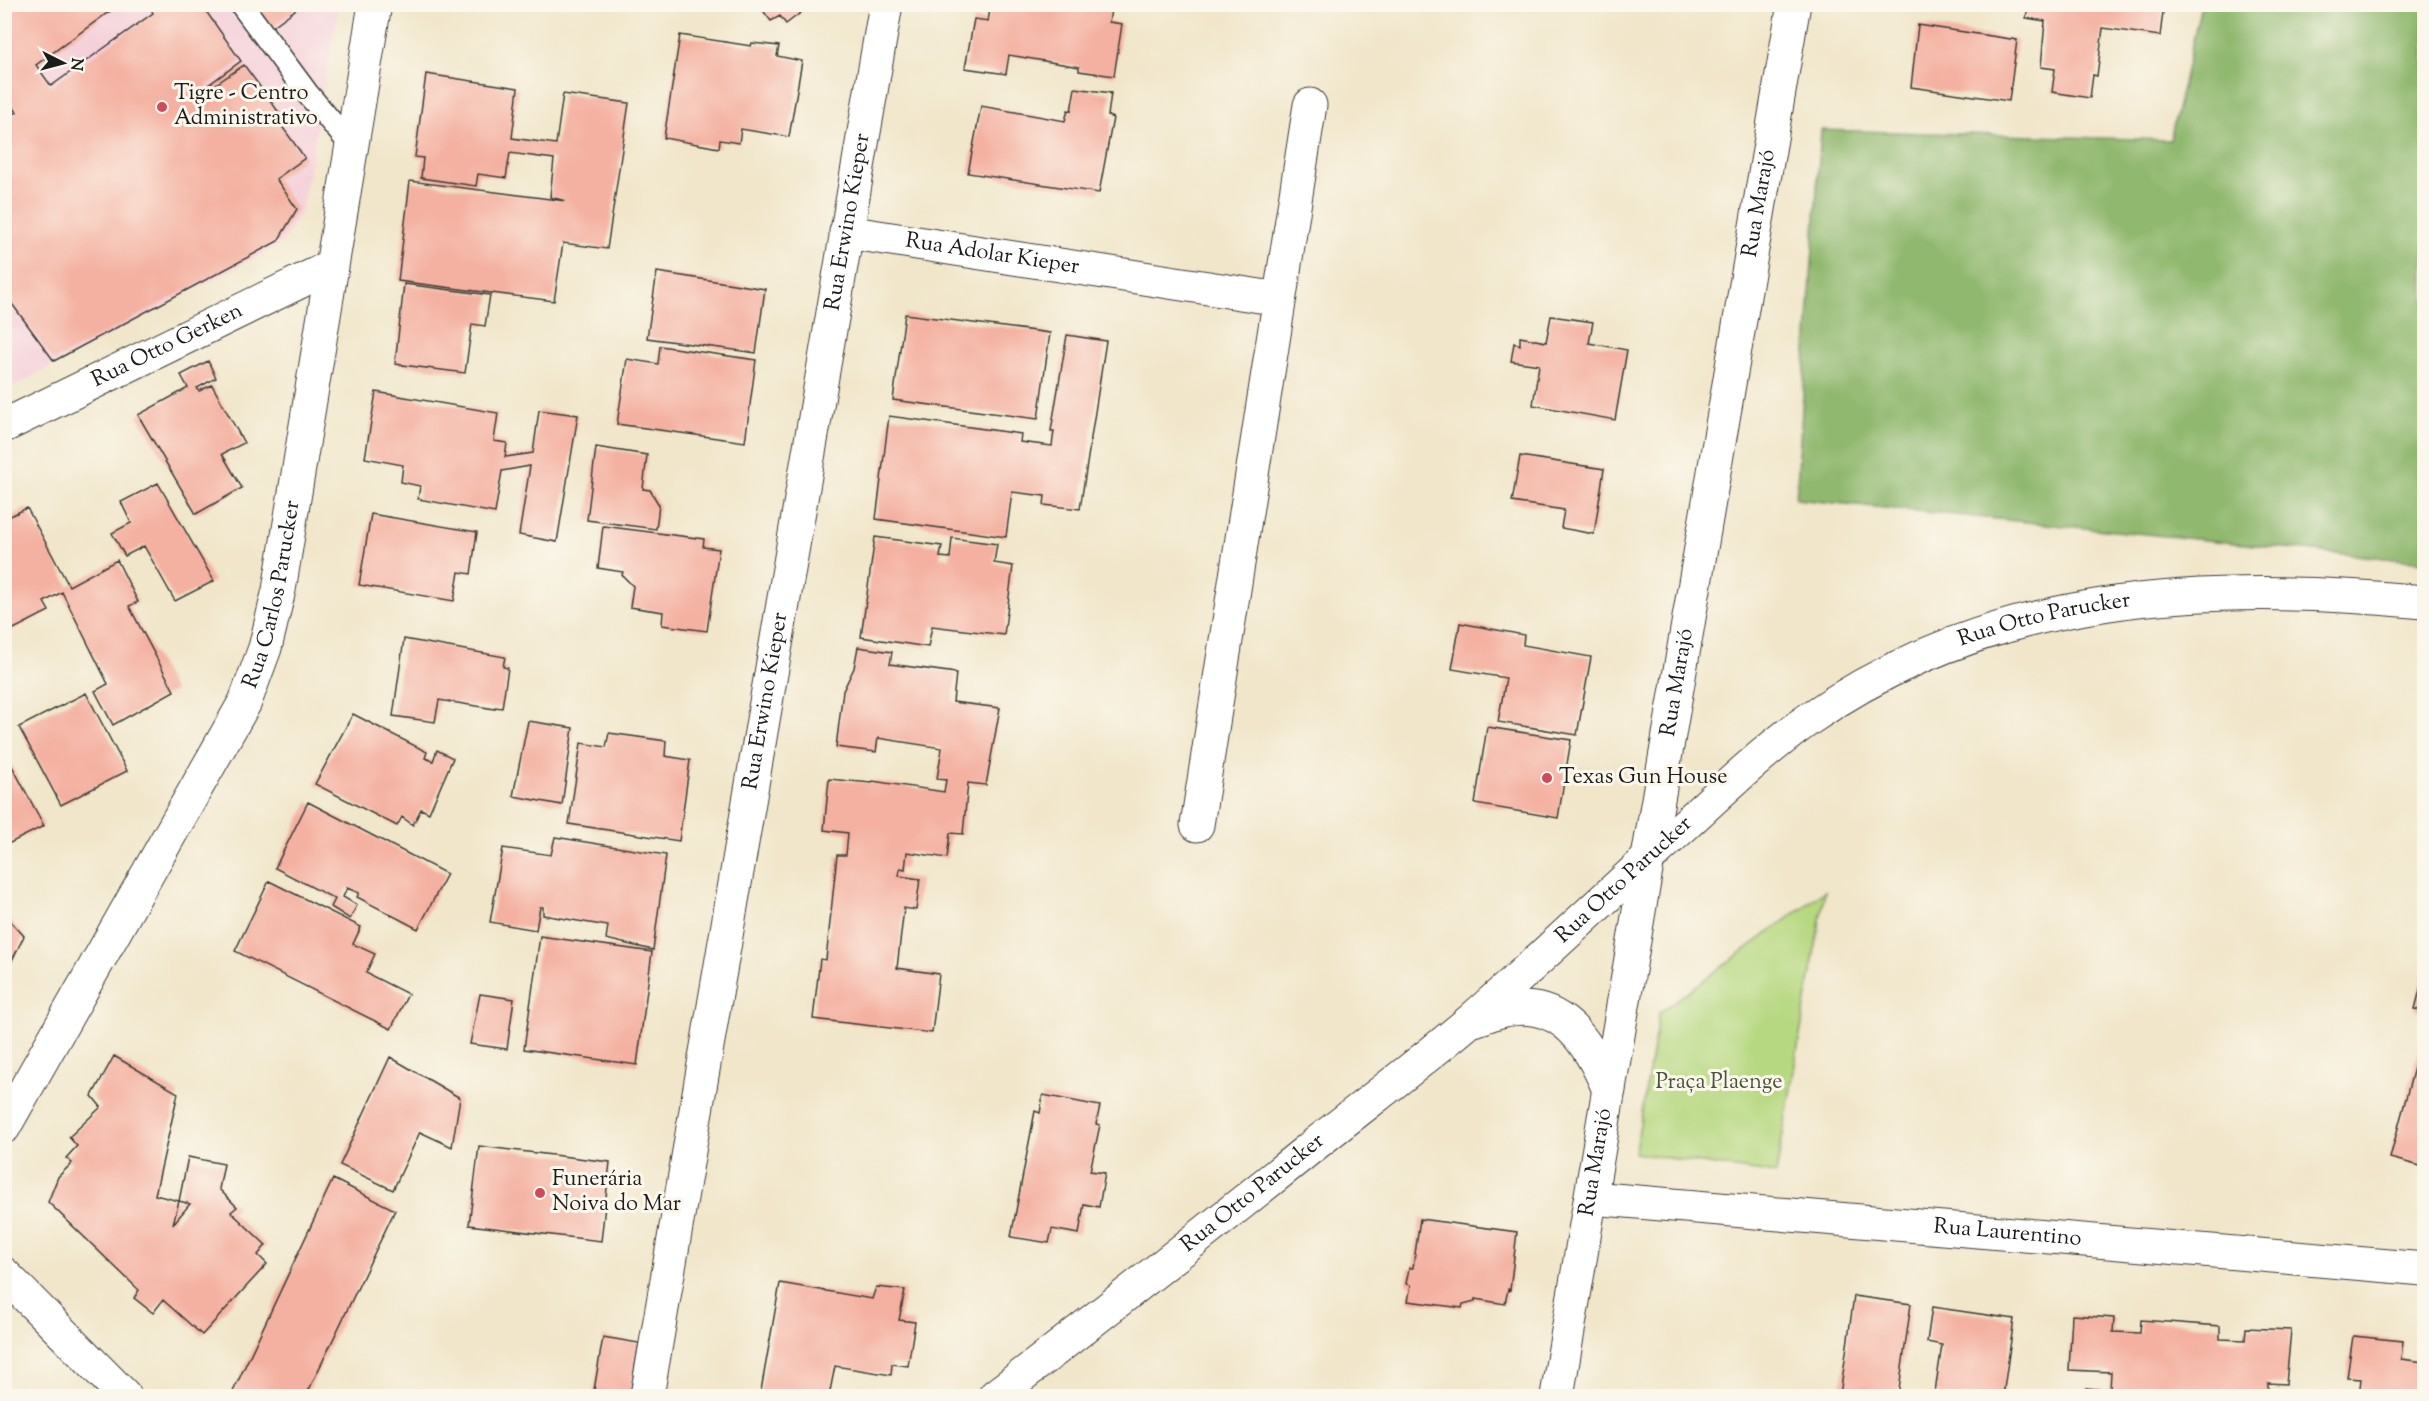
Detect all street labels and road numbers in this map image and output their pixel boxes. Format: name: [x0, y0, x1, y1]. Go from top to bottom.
street label: Rua Erwino Kieper: [818, 131, 879, 313]
street label: Rua Marajó: [1735, 147, 1785, 260]
street label: Rua Adolar Kieper: [903, 225, 1081, 284]
street label: Rua Otto Gerken: [87, 296, 249, 397]
street label: Rua Carlos Parucker: [235, 498, 309, 693]
street label: Rua Otto Parucker: [1954, 585, 2132, 656]
street label: Rua Erwino Kieper: [735, 610, 797, 792]
street label: Rua Marajó: [1653, 626, 1703, 739]
street label: Rua Otto Parucker: [1549, 809, 1700, 952]
street label: Rua Marajó: [1572, 1106, 1621, 1219]
street label: Rua Otto Parucker: [1174, 1126, 1332, 1261]
street label: Rua Laurentino: [1932, 1211, 2083, 1256]

